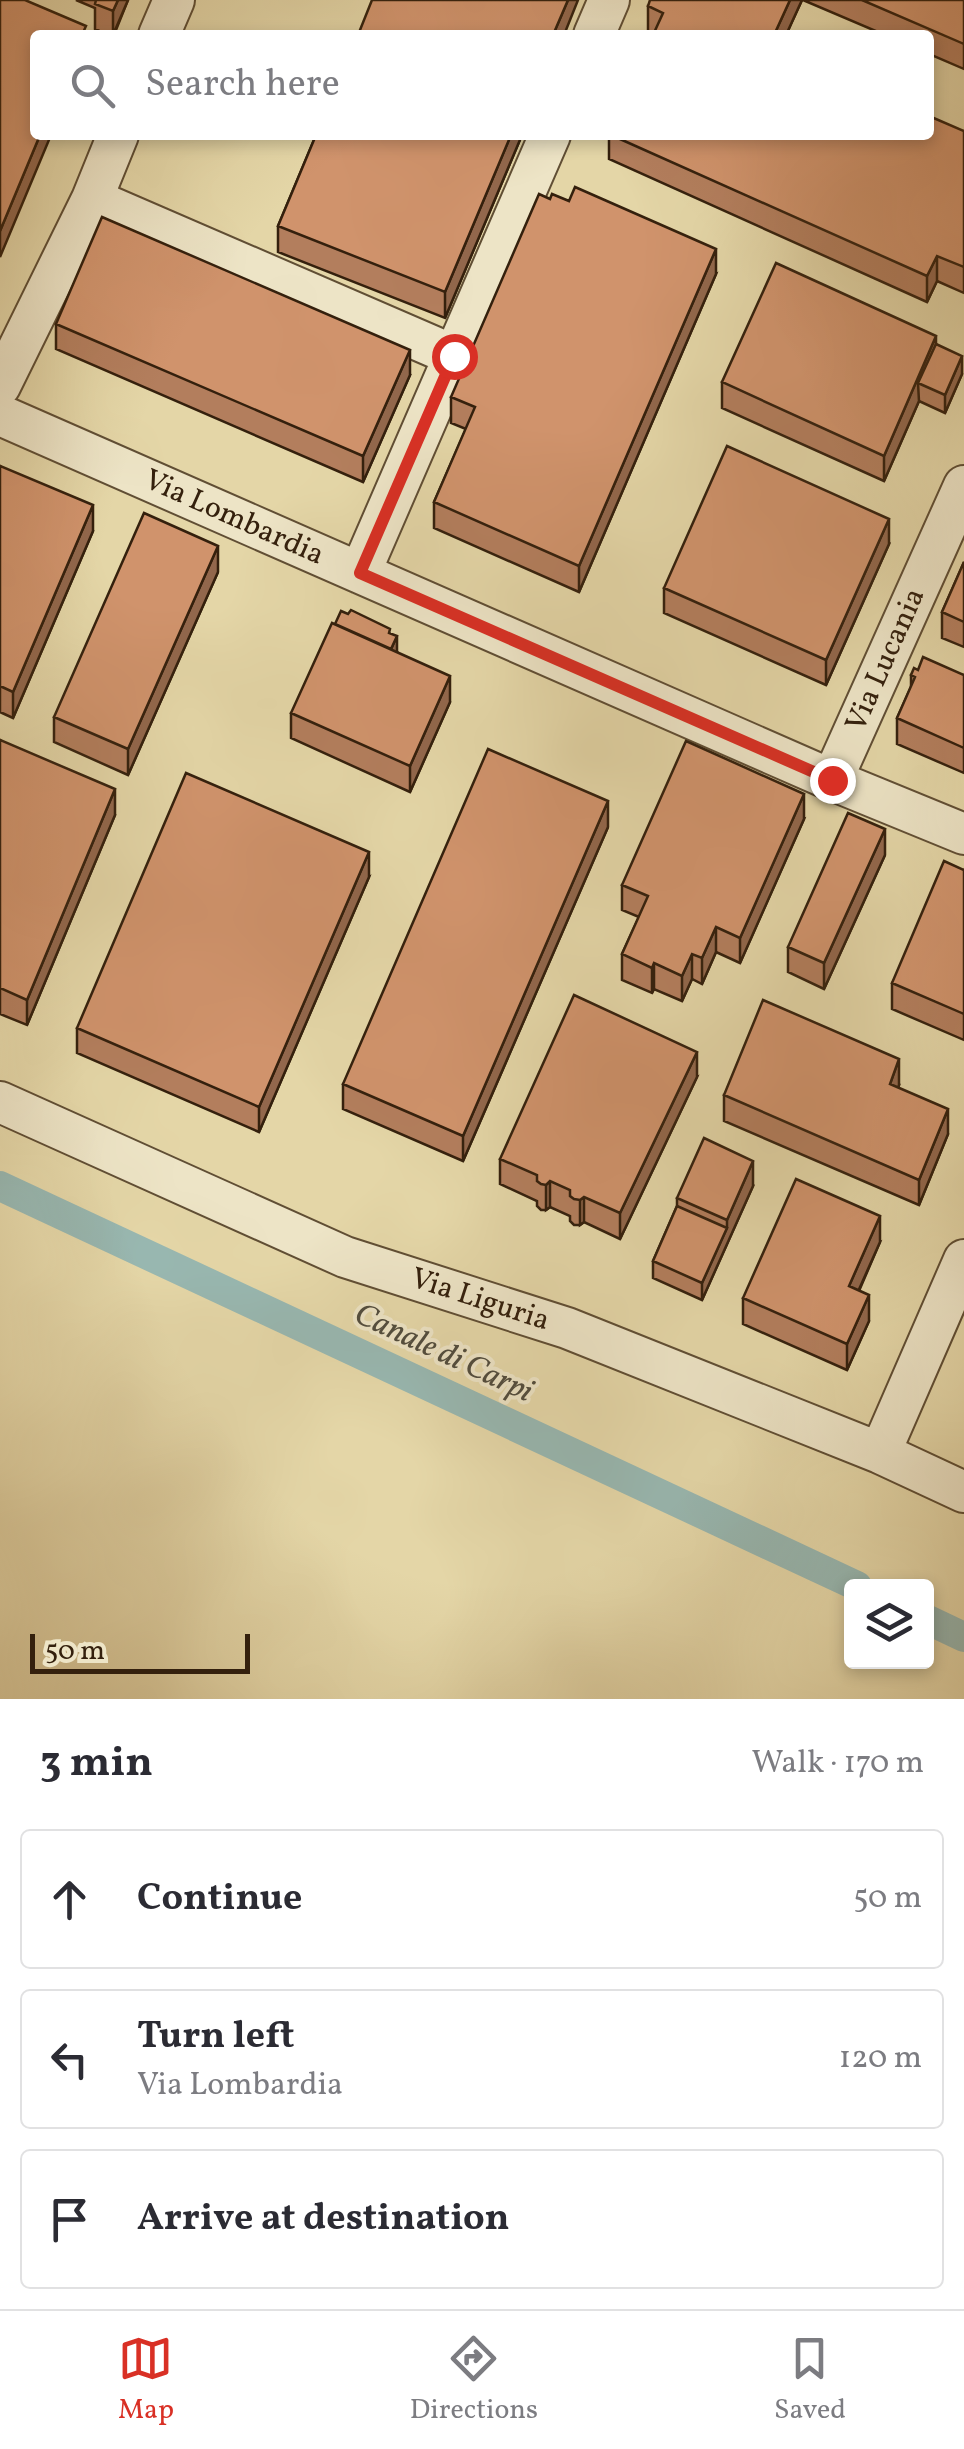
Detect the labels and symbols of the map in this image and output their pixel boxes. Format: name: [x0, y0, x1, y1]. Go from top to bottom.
route start: [432, 334, 478, 380]
street label: Via Lombardia: [137, 460, 331, 576]
street label: Via Lucania: [836, 582, 936, 738]
route end: [810, 758, 856, 804]
street label: Via Liguria: [405, 1258, 555, 1342]
water label: Canale di Carpi: [347, 1293, 540, 1415]
scale bar: [30, 1629, 250, 1674]

